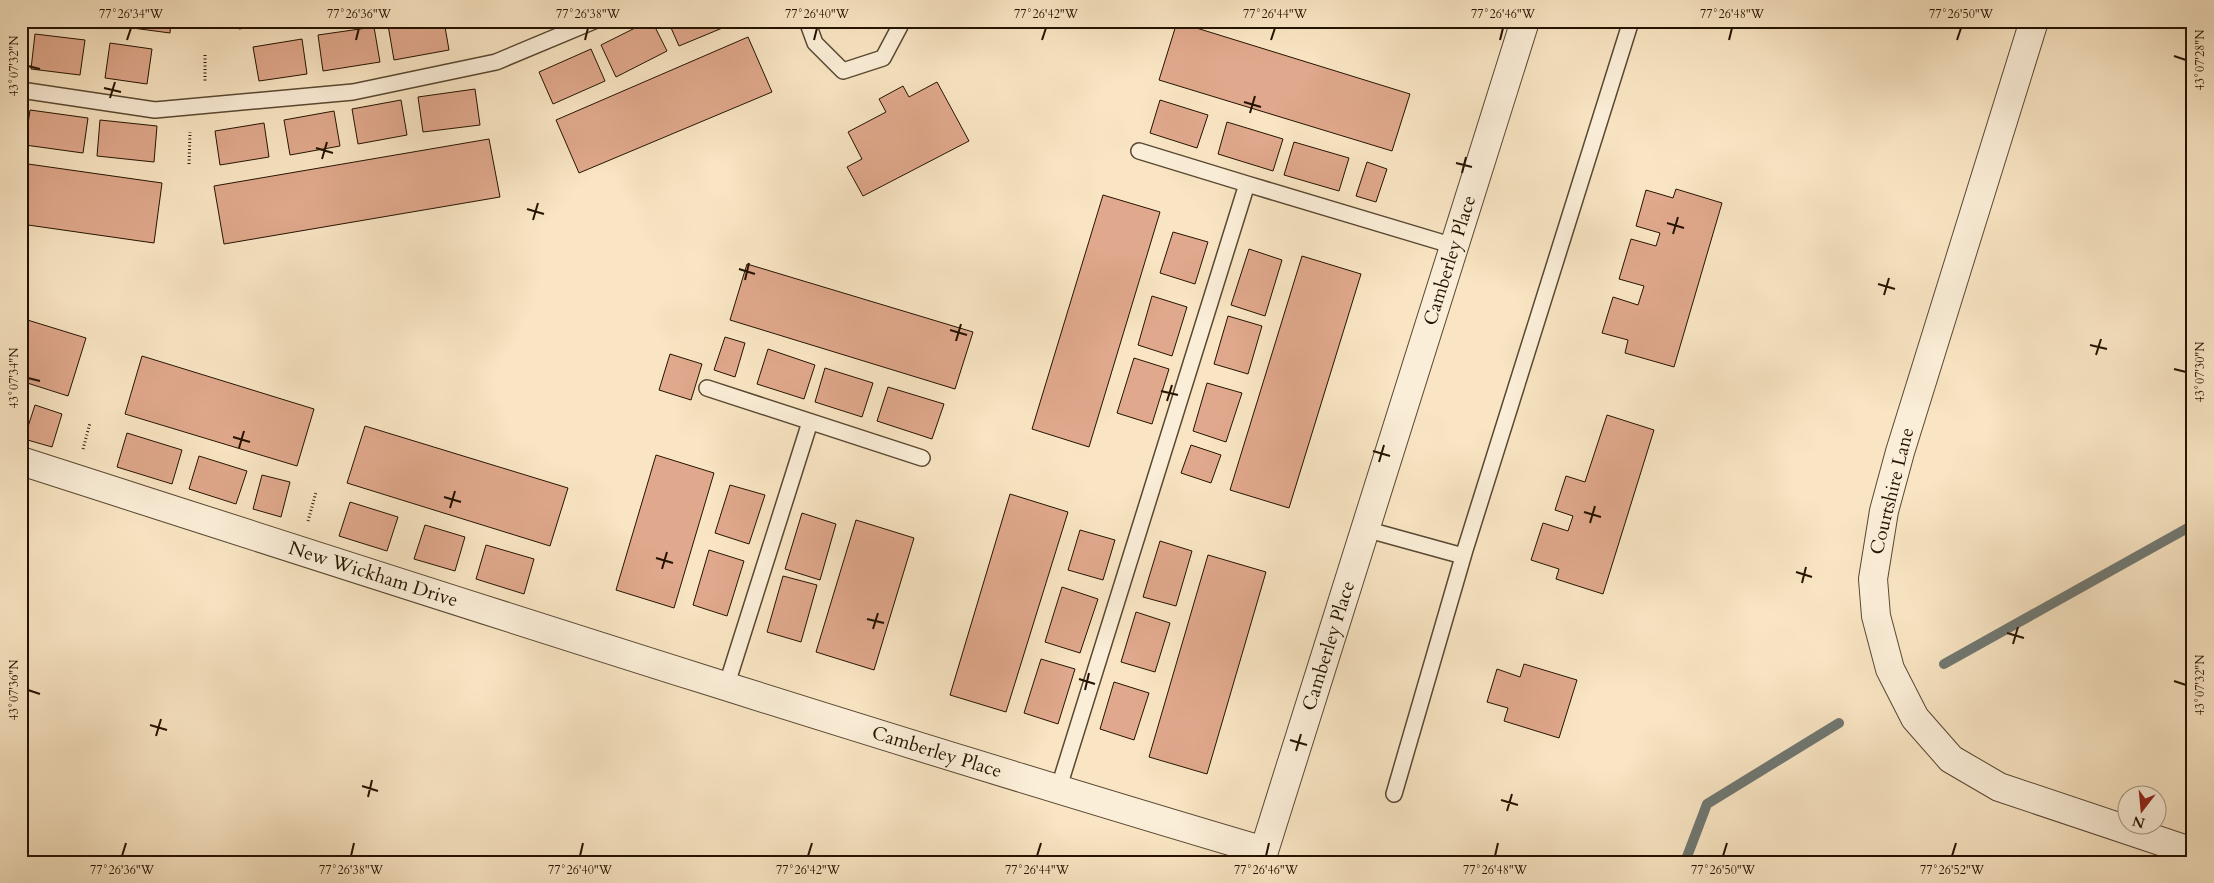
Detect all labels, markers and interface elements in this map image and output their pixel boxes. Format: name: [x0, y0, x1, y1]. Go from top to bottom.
text: 77°26'34"W: [99, 6, 164, 22]
text: 77°26'36"W: [327, 6, 392, 22]
text: 77°26'38"W: [556, 6, 621, 22]
text: 77°26'40"W: [785, 6, 850, 22]
text: 77°26'42"W: [1014, 6, 1079, 22]
text: 77°26'44"W: [1243, 6, 1308, 22]
text: 77°26'46"W: [1471, 6, 1536, 22]
text: 77°26'48"W: [1700, 6, 1765, 22]
text: 77°26'50"W: [1929, 6, 1994, 22]
text: 43°07'28"N: [2192, 29, 2208, 90]
text: 43°07'32"N: [6, 35, 22, 96]
street label: Camberley Place: [1417, 192, 1482, 329]
text: 43°07'30"N: [2192, 341, 2208, 402]
text: 43°07'34"N: [6, 347, 22, 408]
street label: Courtshire Lane: [1864, 425, 1920, 557]
street label: New Wickham Drive: [285, 535, 461, 613]
street label: Camberley Place: [1296, 577, 1361, 714]
text: 43°07'32"N: [2192, 654, 2208, 715]
text: 43°07'36"N: [6, 659, 22, 720]
street label: Camberley Place: [869, 720, 1005, 784]
north arrow: [2116, 786, 2166, 836]
text: N: [2130, 811, 2147, 833]
text: 77°26'36"W: [90, 862, 155, 878]
text: 77°26'38"W: [319, 862, 384, 878]
text: 77°26'40"W: [548, 862, 613, 878]
text: 77°26'42"W: [776, 862, 841, 878]
text: 77°26'44"W: [1005, 862, 1070, 878]
text: 77°26'46"W: [1234, 862, 1299, 878]
text: 77°26'48"W: [1463, 862, 1528, 878]
text: 77°26'50"W: [1691, 862, 1756, 878]
text: 77°26'52"W: [1920, 862, 1985, 878]

